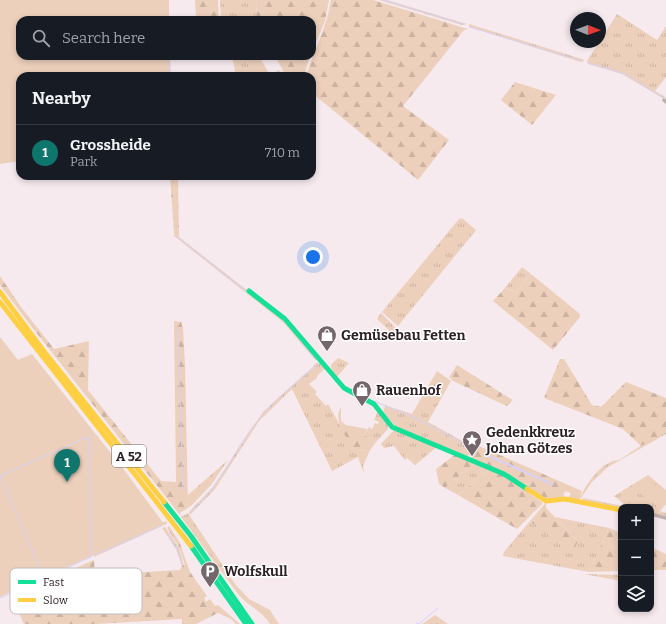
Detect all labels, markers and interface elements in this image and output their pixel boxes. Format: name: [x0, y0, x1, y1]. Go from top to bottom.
north arrow: [570, 12, 606, 48]
search box: [16, 16, 316, 60]
icon: search: [30, 27, 52, 49]
text: Search here: [62, 29, 145, 47]
text: Nearby: [32, 88, 91, 109]
text: Grossheide: [70, 136, 151, 154]
text: 1: [42, 145, 48, 160]
text: 710 m: [265, 145, 300, 160]
text: Park: [70, 154, 97, 169]
your location: [303, 247, 323, 267]
shop icon: Gemüsebau Fetten: [316, 324, 338, 352]
place label: Gemüsebau Fetten: [341, 327, 466, 344]
shop icon: Rauenhof: [351, 379, 373, 407]
place label: Rauenhof: [376, 382, 442, 399]
place label: Gedenkkreuz Johan Götzes: [485, 424, 575, 457]
place icon: Gedenkkreuz Johan Götzes: [461, 429, 483, 457]
road number: A 52: [112, 445, 146, 467]
pin: 1: [54, 449, 80, 482]
map controls: [618, 504, 654, 612]
button: +: [618, 504, 654, 540]
button: −: [618, 540, 654, 576]
parking icon: Wolfskull: [199, 560, 221, 588]
place label: Wolfskull: [224, 563, 288, 580]
legend: [10, 568, 142, 614]
text: Fast: [43, 576, 64, 589]
button: layers: [618, 576, 654, 612]
text: Slow: [43, 594, 68, 607]

